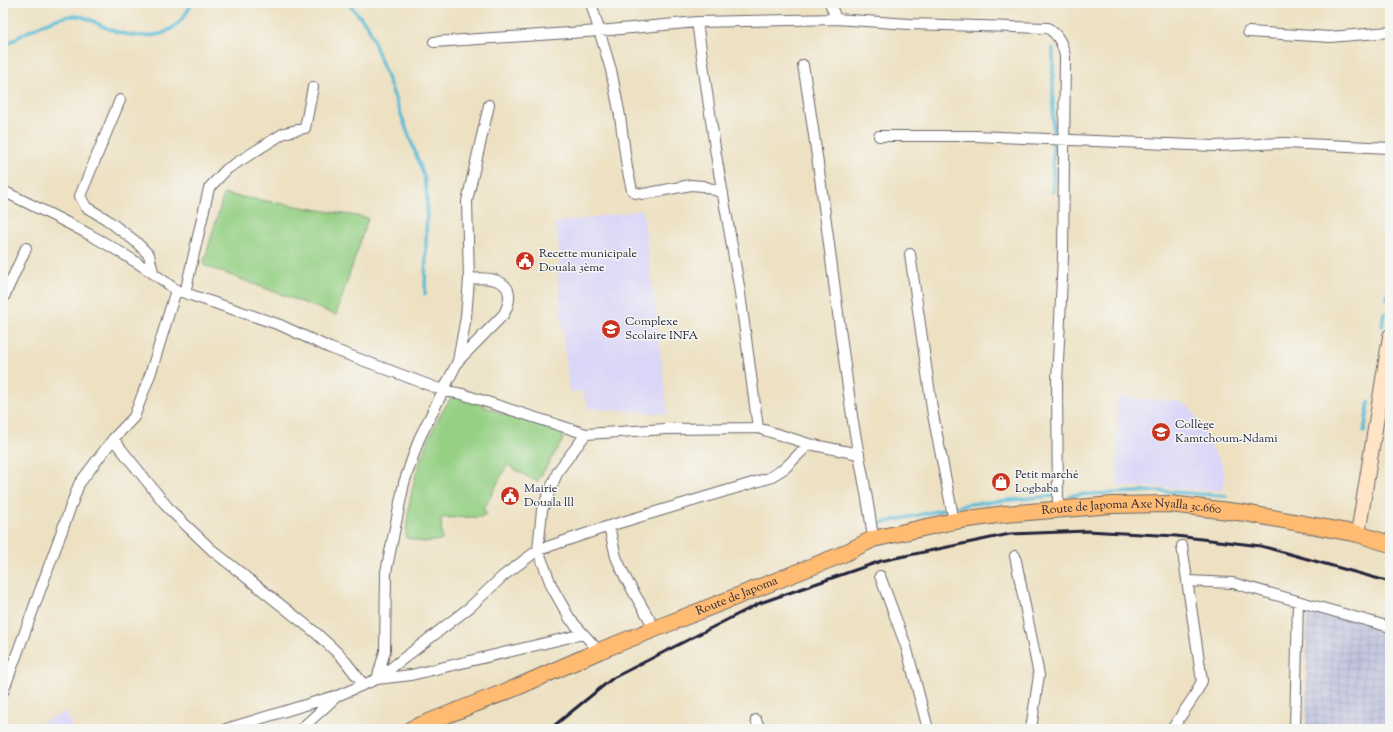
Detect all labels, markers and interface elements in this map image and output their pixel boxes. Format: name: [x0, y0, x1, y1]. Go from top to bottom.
place label: Recette municipale Douala 3ème: [539, 245, 638, 277]
public building icon: Recette municipale Douala 3ème: [514, 250, 536, 272]
place label: Complexe Scolaire INFA: [625, 313, 698, 345]
school or university icon: Complexe Scolaire INFA: [600, 318, 622, 340]
place label: Collège Kamtchoum-Ndami: [1175, 416, 1278, 448]
school or university icon: Collège Kamtchoum-Ndami: [1150, 421, 1172, 443]
place label: Petit marché Logbaba: [1015, 466, 1079, 498]
shop icon: Petit marché Logbaba: [990, 471, 1012, 493]
place label: Mairie Douala lll: [524, 480, 575, 512]
public building icon: Mairie Douala lll: [499, 485, 521, 507]
street label: Route de Japoma Axe Nyalla 3c.660: [1041, 495, 1222, 520]
street label: Route de Japoma: [693, 572, 781, 621]

